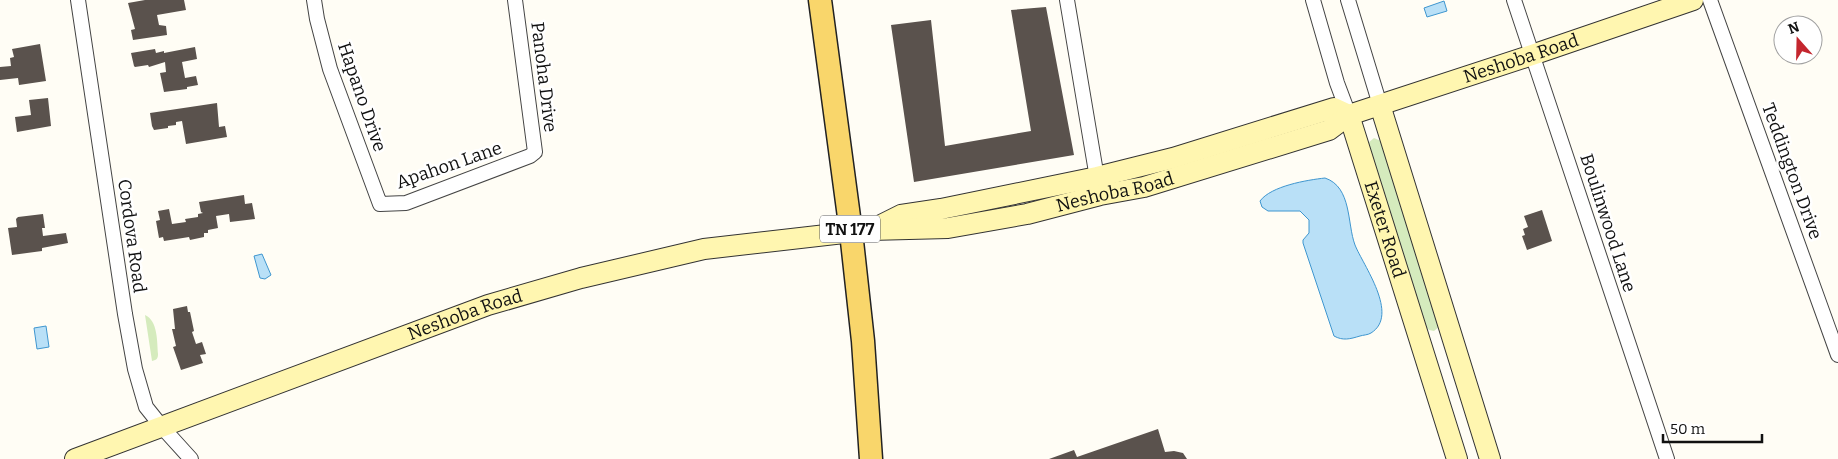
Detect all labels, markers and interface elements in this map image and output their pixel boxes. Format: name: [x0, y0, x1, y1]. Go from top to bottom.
north arrow: [1773, 15, 1823, 65]
text: N: [1786, 18, 1802, 38]
street label: Panoha Drive: [526, 21, 562, 133]
street label: Neshoba Road: [1460, 29, 1582, 88]
street label: Hapano Drive: [333, 39, 391, 155]
street label: Teddington Drive: [1757, 100, 1827, 242]
street label: Apahon Lane: [393, 137, 505, 193]
street label: Boulinwood Lane: [1575, 151, 1641, 295]
street label: Neshoba Road: [1054, 167, 1177, 217]
street label: Cordova Road: [113, 178, 151, 295]
street label: Exeter Road: [1359, 178, 1411, 281]
road number: TN 177: [820, 215, 880, 242]
street label: Neshoba Road: [405, 284, 525, 345]
scale bar: [1663, 412, 1762, 444]
text: 50 m: [1670, 420, 1706, 438]

